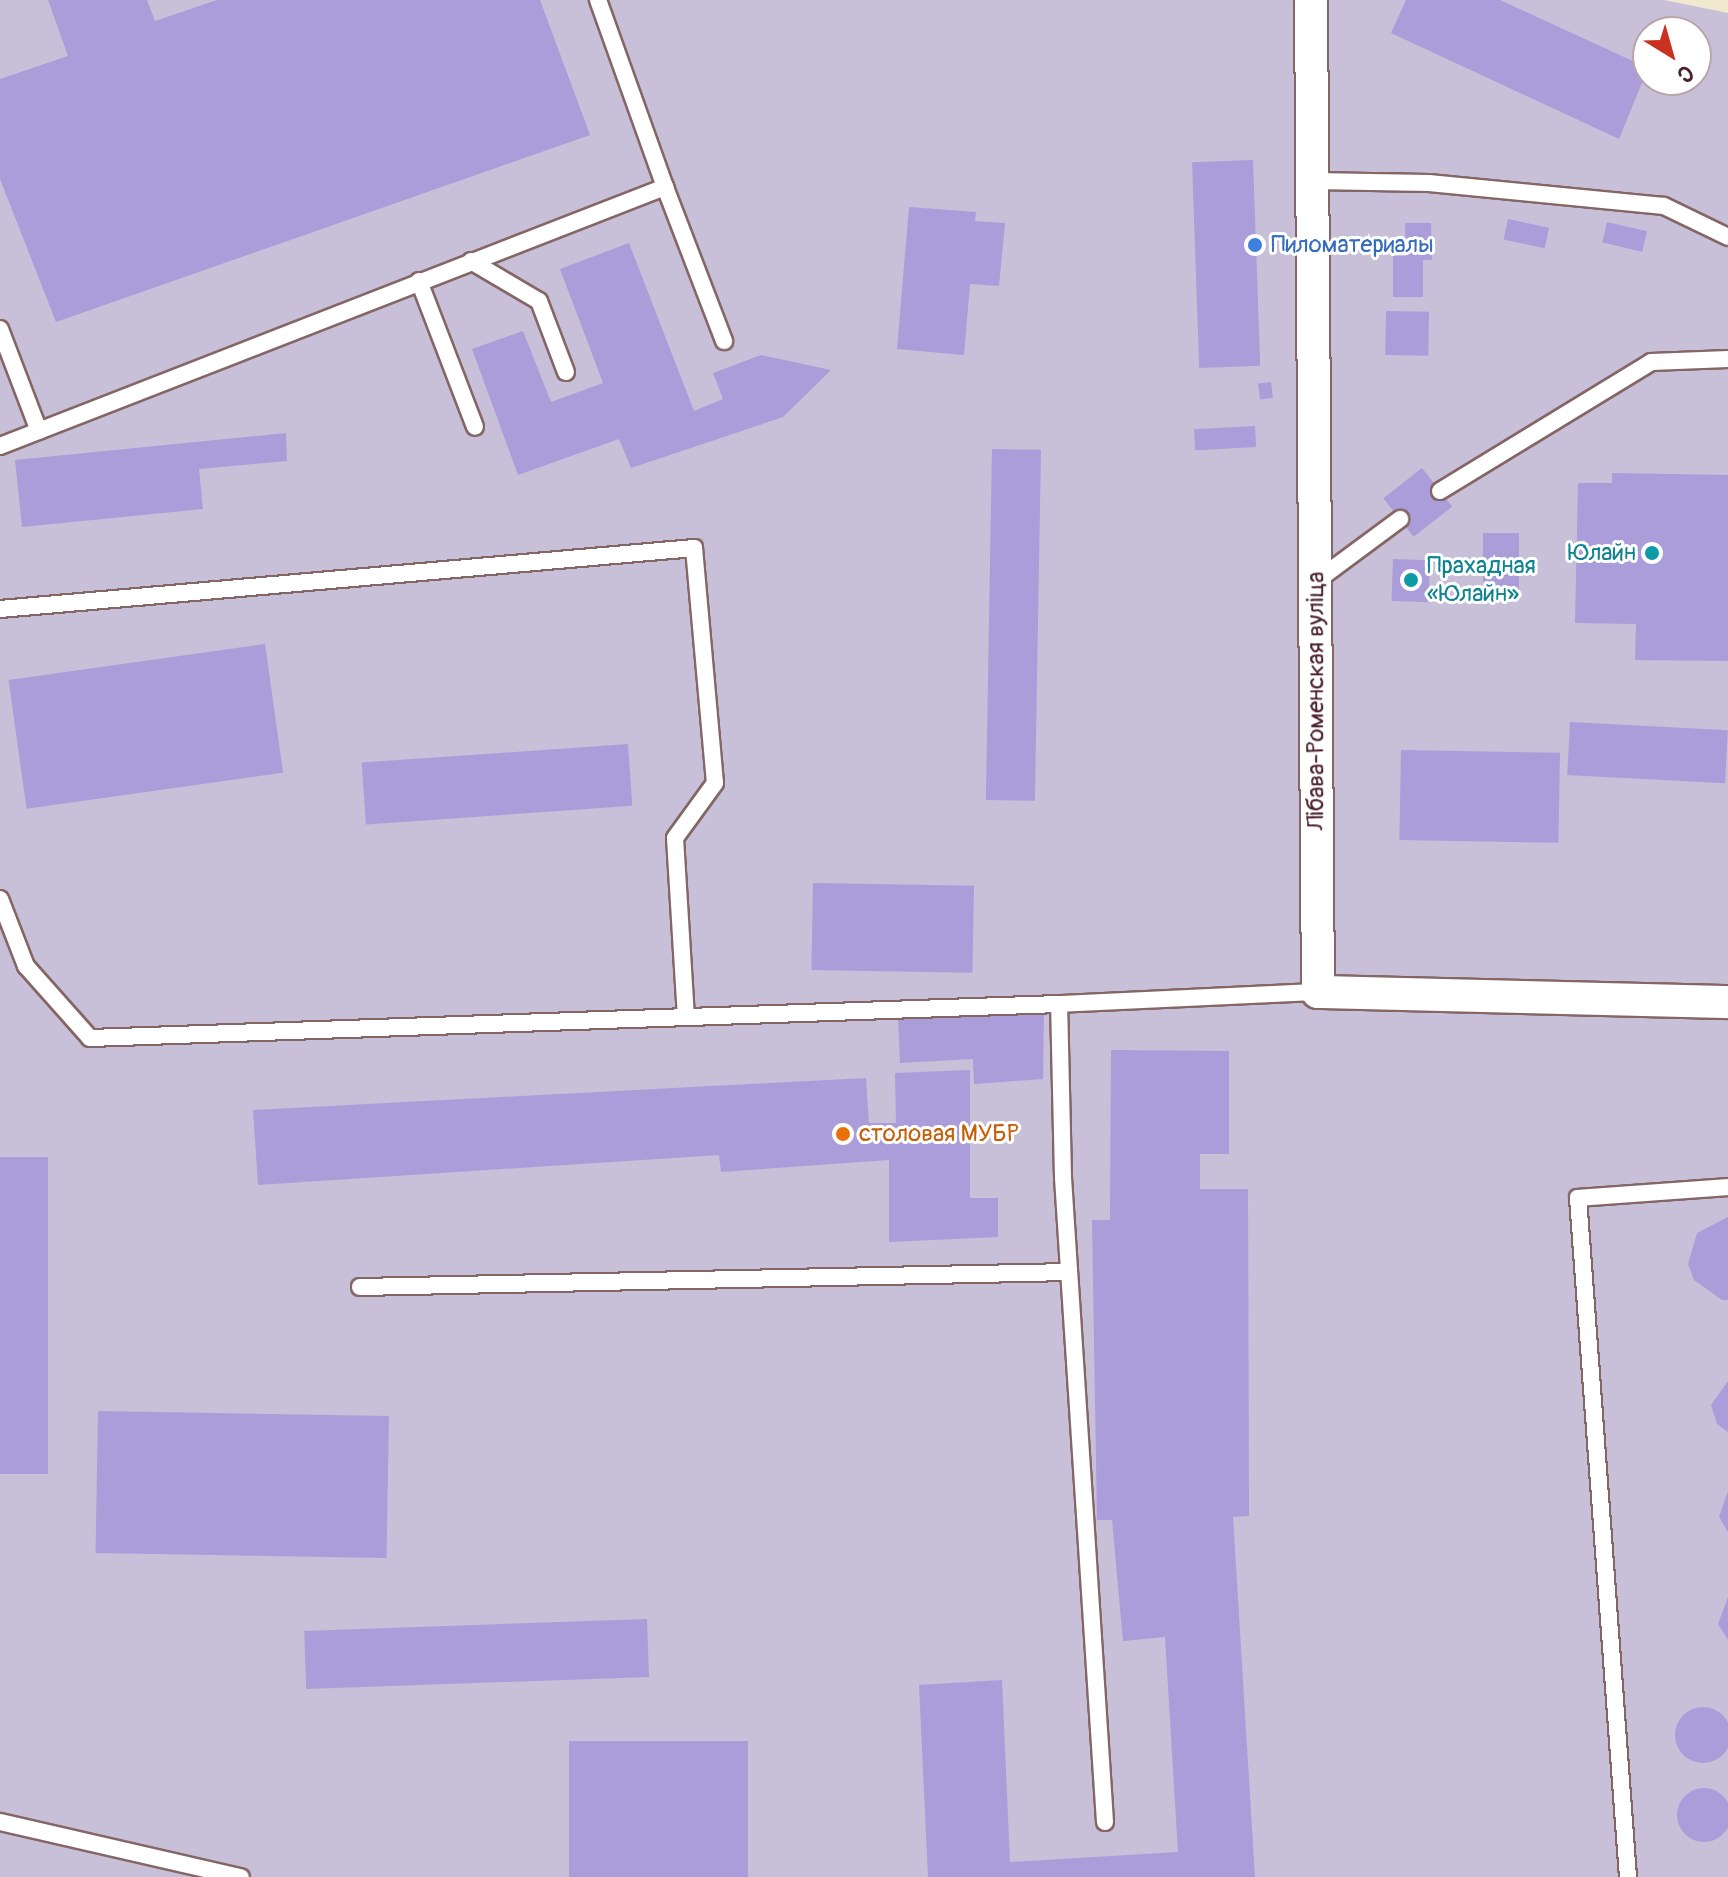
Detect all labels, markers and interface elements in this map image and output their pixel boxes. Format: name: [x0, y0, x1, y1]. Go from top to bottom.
north arrow: [1632, 16, 1712, 96]
text: С: [1671, 58, 1699, 89]
place label: Пиломатериалы: [1271, 231, 1434, 259]
marker: Пиломатериалы: [1246, 236, 1264, 254]
place label: Юлайн: [1568, 539, 1636, 567]
marker: Юлайн: [1643, 544, 1661, 562]
place label: Прахадная «Юлайн»: [1427, 552, 1536, 608]
marker: Прахадная «Юлайн»: [1402, 571, 1420, 589]
street label: Лібава-Роменская вуліца: [1302, 572, 1330, 830]
place label: столовая МУБР: [859, 1120, 1019, 1148]
marker: столовая МУБР: [834, 1125, 852, 1143]

